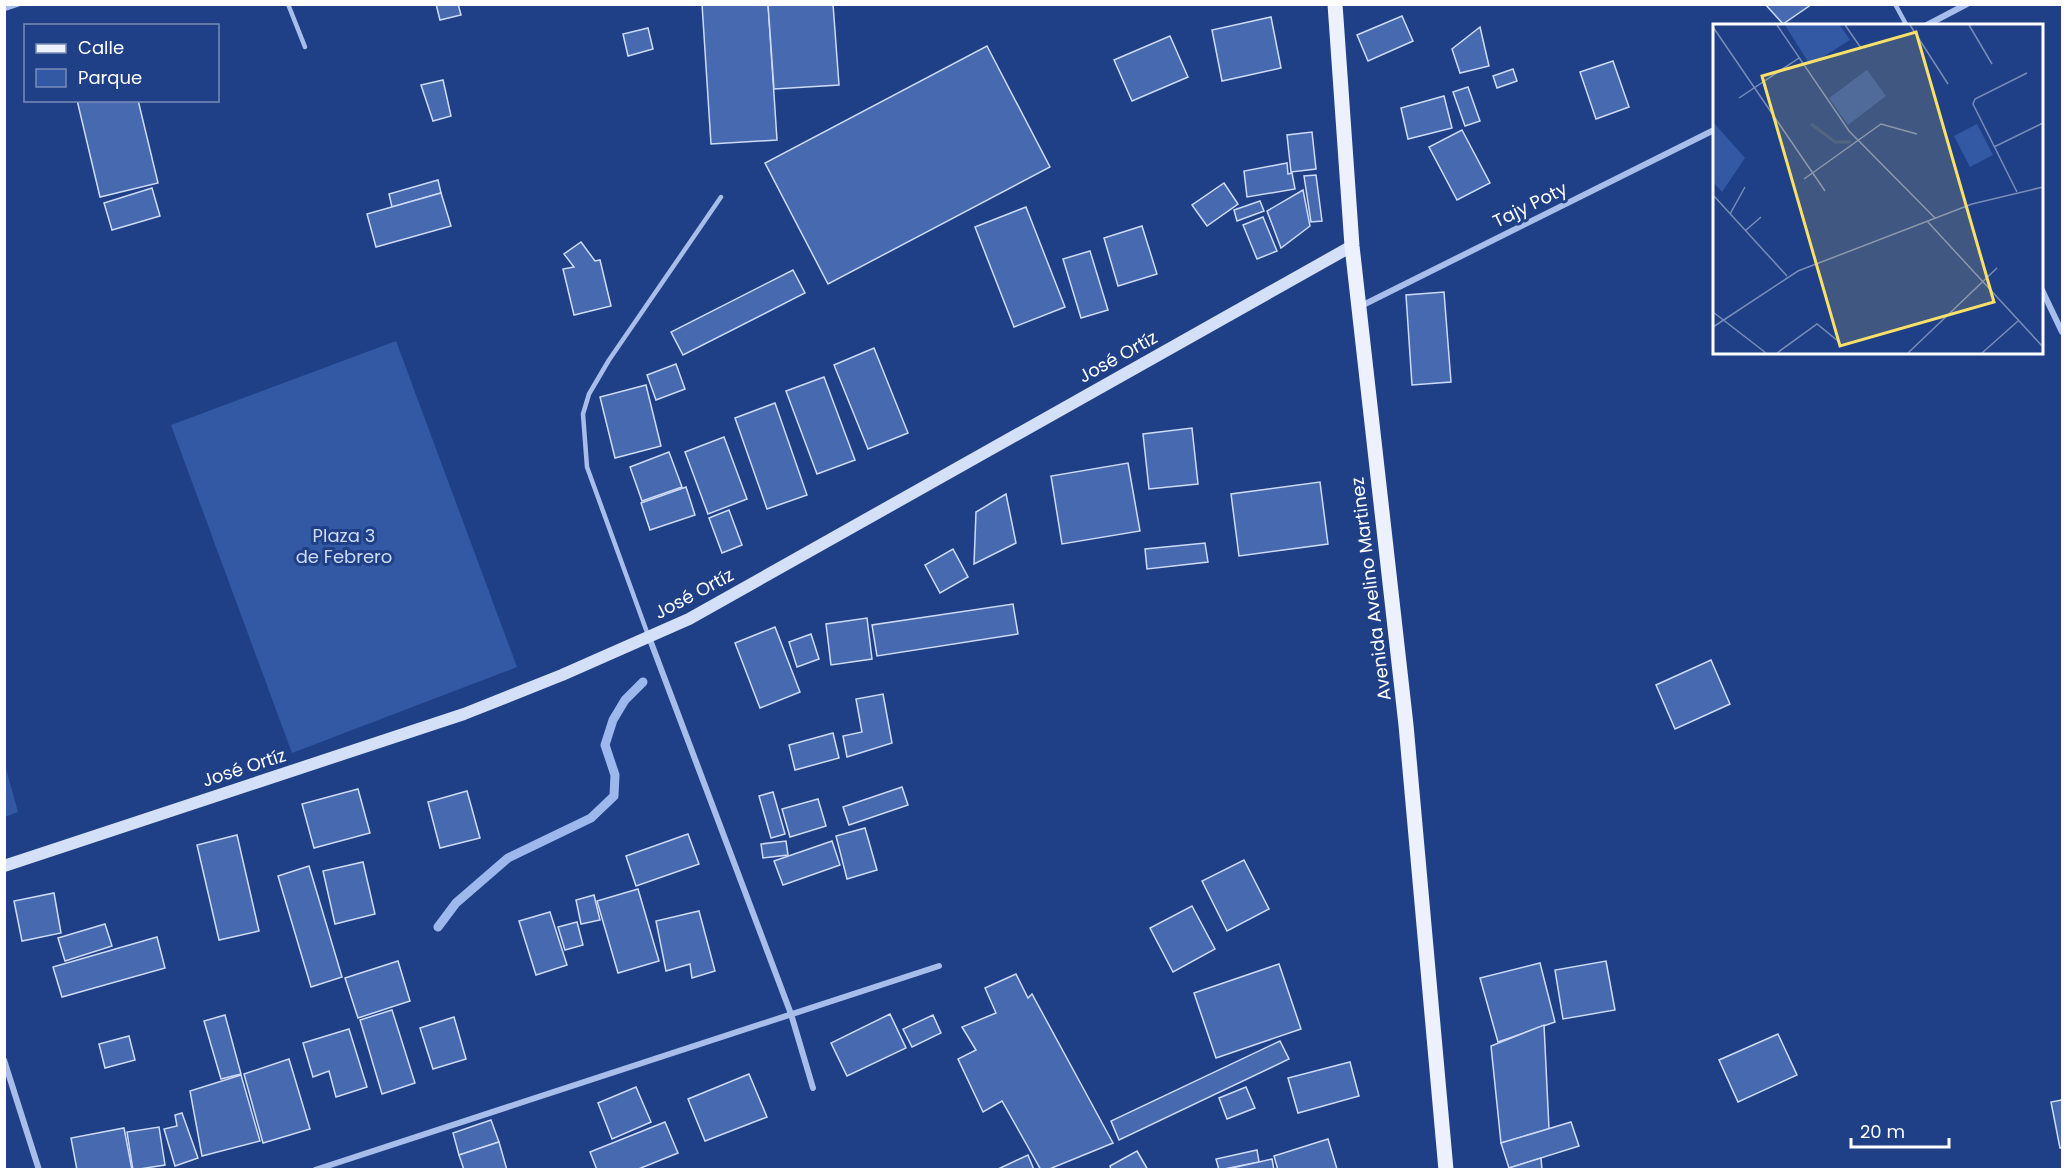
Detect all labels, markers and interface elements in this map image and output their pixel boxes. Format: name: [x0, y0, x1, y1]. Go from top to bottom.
legend: [24, 24, 219, 102]
inset map: [1713, 24, 2043, 354]
text: Calle: [78, 35, 124, 60]
text: Parque: [78, 65, 142, 90]
street label: Tajy Poty: [1488, 176, 1571, 233]
street label: José Ortíz: [1074, 325, 1162, 388]
street label: Avenida Avelino Martinez: [1344, 476, 1397, 702]
park label: Plaza 3 de Febrero: [296, 523, 392, 569]
street label: José Ortíz: [650, 562, 738, 625]
street label: José Ortíz: [199, 742, 289, 793]
scale bar: [1851, 1111, 1948, 1149]
text: 20 m: [1860, 1119, 1905, 1144]

